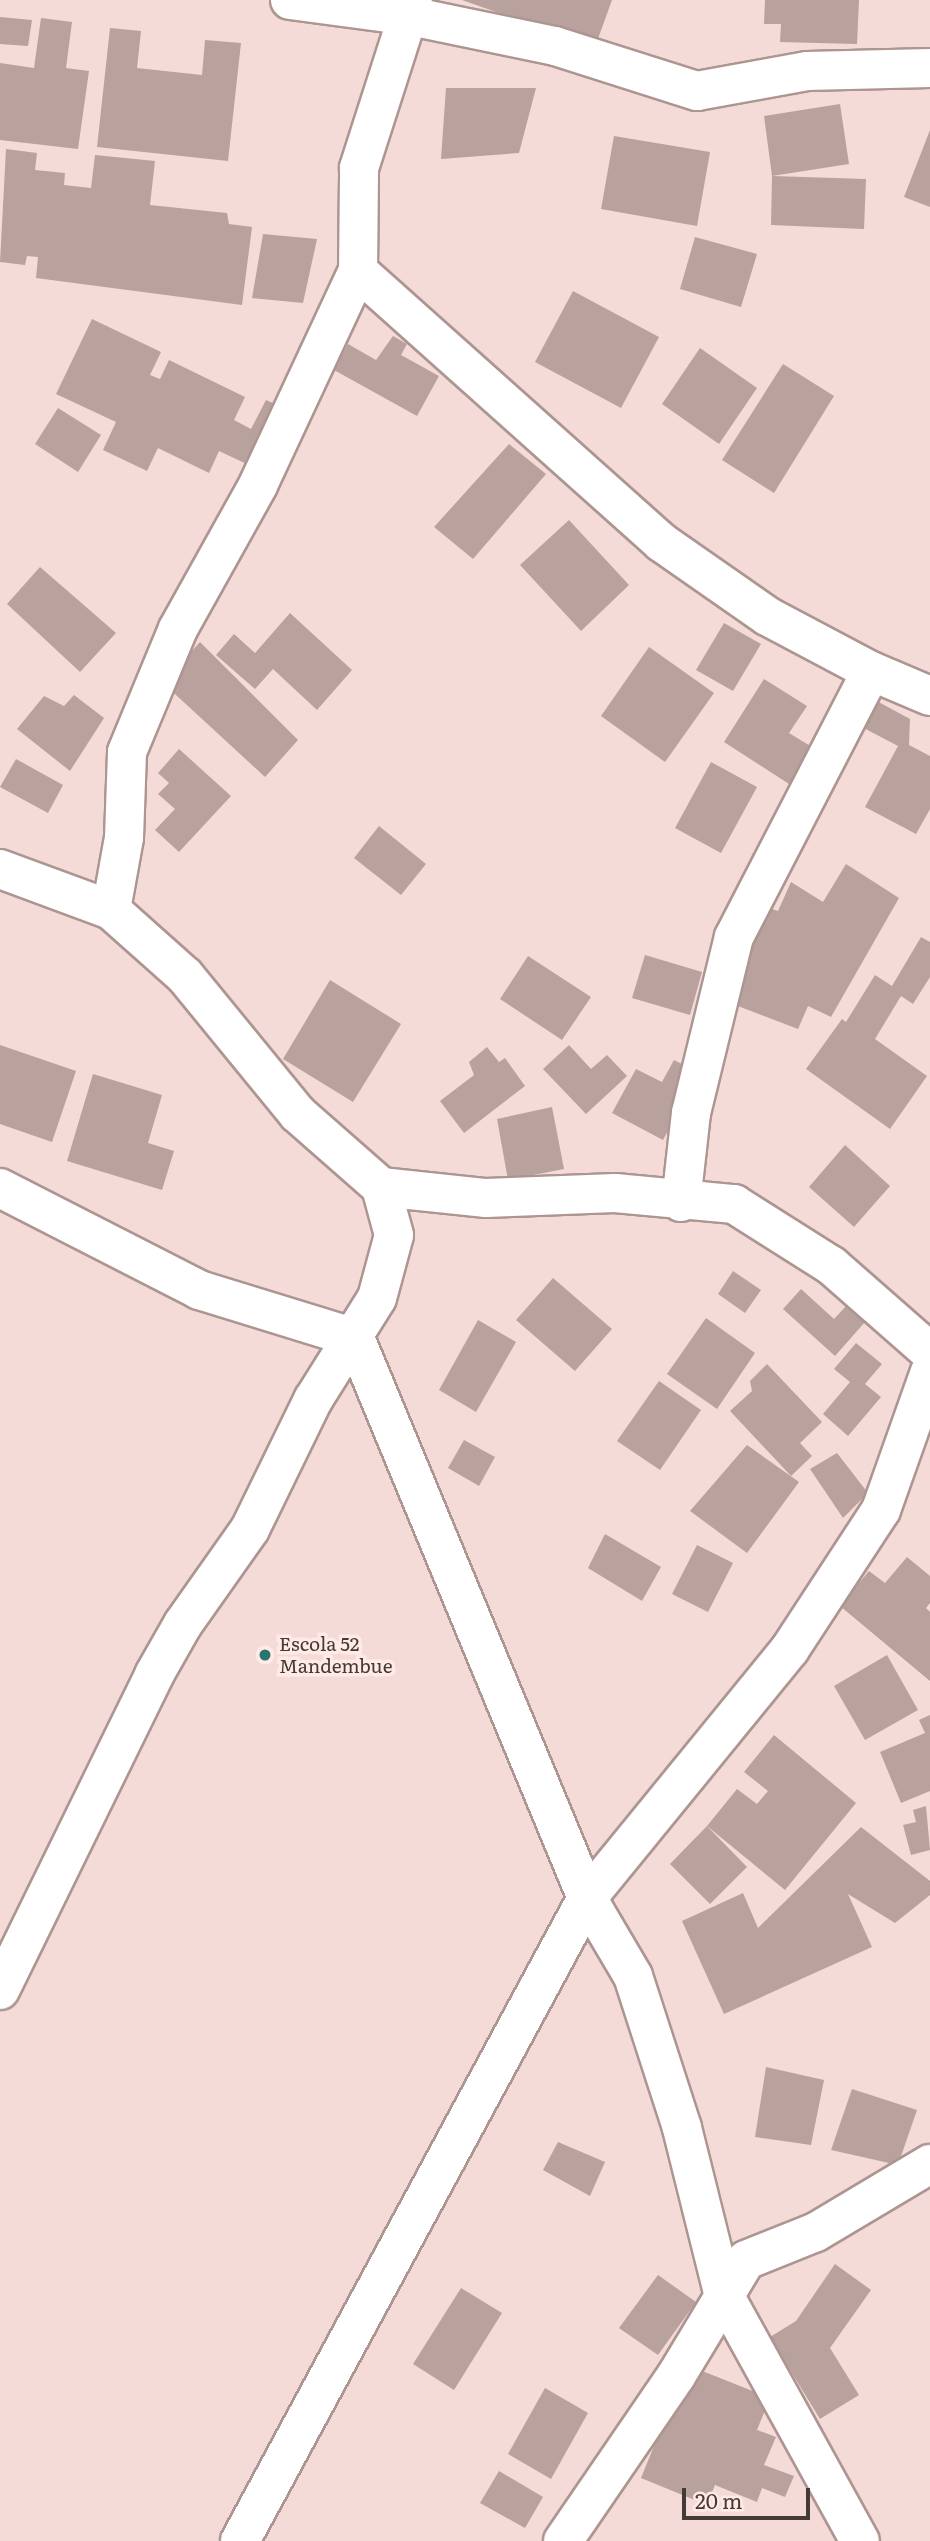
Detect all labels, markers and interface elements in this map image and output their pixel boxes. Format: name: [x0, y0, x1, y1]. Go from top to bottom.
place label: Escola 52 Mandembue: [279, 1633, 393, 1677]
marker: Escola 52 Mandembue: [257, 1647, 273, 1663]
scale bar: [685, 2474, 813, 2518]
text: 20 m: [695, 2484, 742, 2515]

